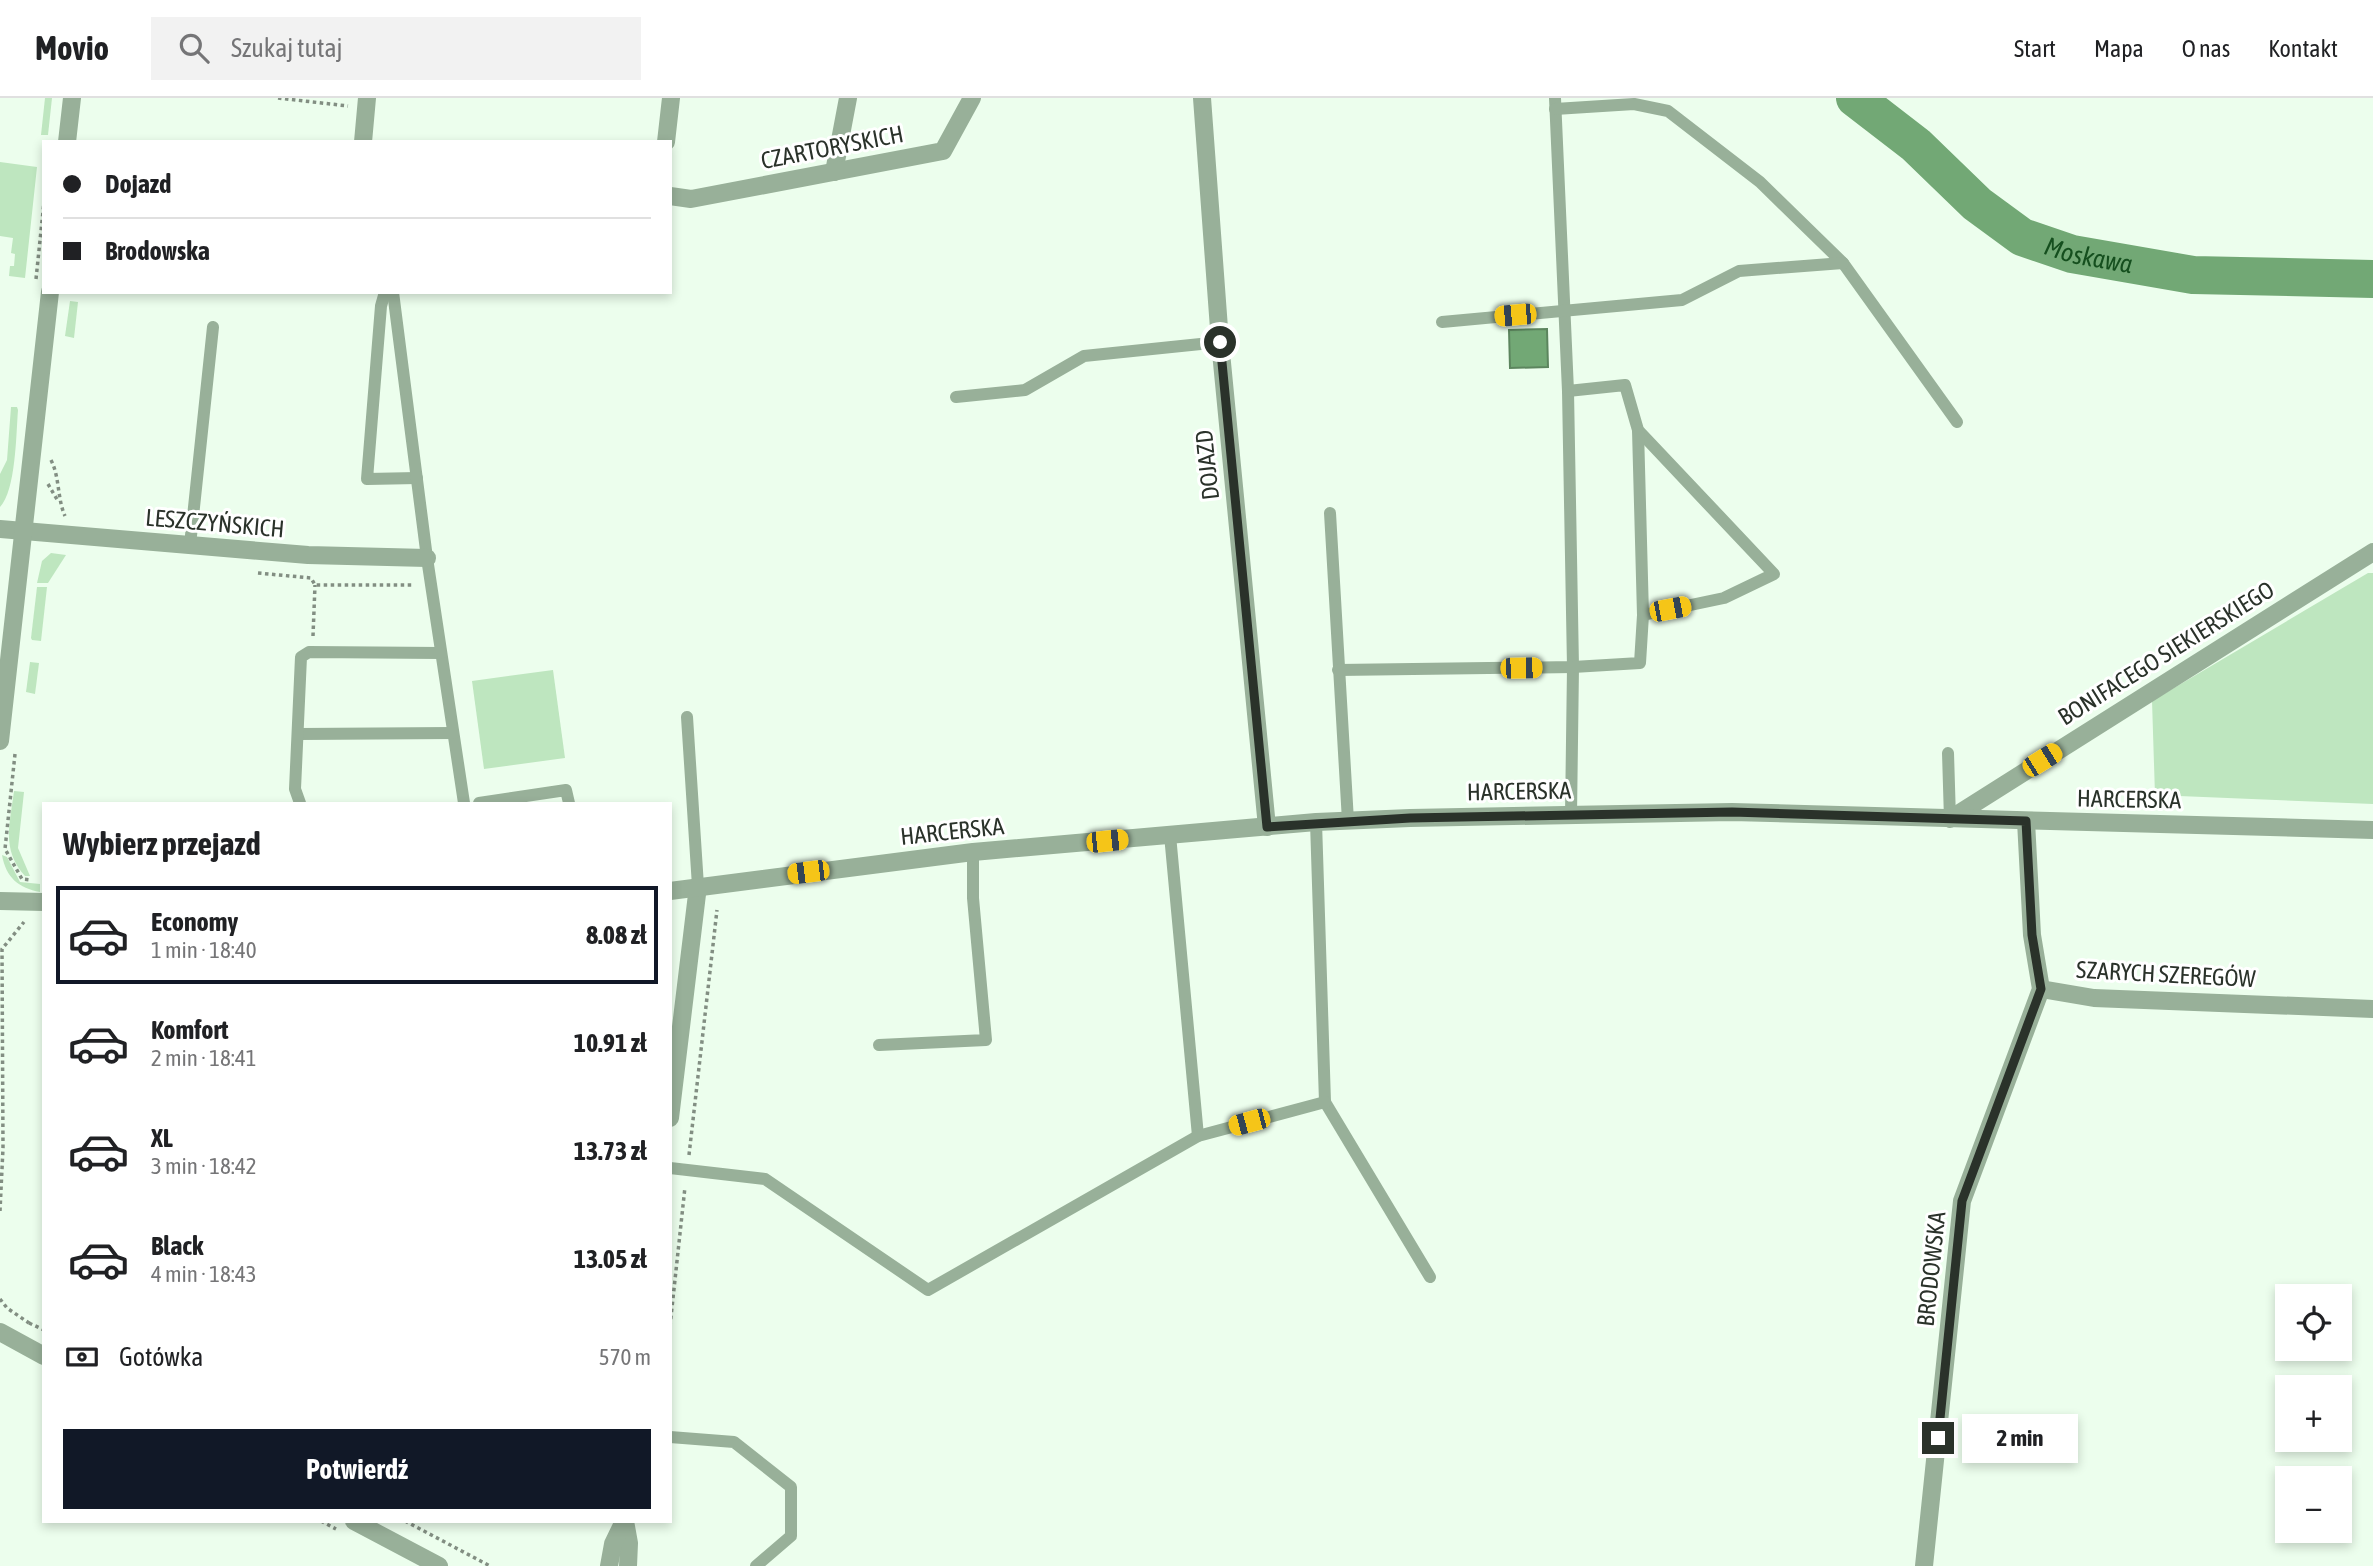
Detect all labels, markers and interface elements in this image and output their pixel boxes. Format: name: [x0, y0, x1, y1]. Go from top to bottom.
search box: [151, 17, 641, 80]
text: Movio: [35, 29, 109, 67]
icon: search: [175, 29, 213, 67]
text: Szukaj tutaj: [231, 33, 343, 63]
text: Start: [2014, 35, 2056, 62]
text: Mapa: [2094, 35, 2144, 62]
text: O nas: [2182, 35, 2230, 62]
text: Kontakt: [2268, 35, 2338, 62]
street label: CZARTORYSKICH: [758, 120, 906, 174]
text: Dojazd: [105, 169, 171, 199]
water label: Moskawa: [2041, 231, 2135, 279]
text: Brodowska: [105, 236, 210, 266]
car: [1494, 303, 1537, 327]
route start: [1204, 326, 1236, 358]
street label: DOJAZD: [1190, 429, 1224, 501]
street label: LESZCZYŃSKICH: [144, 503, 286, 543]
street label: BONIFACEGO SIEKIERSKIEGO: [2053, 576, 2279, 730]
car: [1648, 595, 1693, 623]
car: [1500, 657, 1543, 679]
car: [2019, 740, 2066, 780]
street label: HARCERSKA: [1467, 777, 1572, 805]
street label: HARCERSKA: [2077, 785, 2182, 813]
street label: HARCERSKA: [899, 812, 1005, 850]
text: Wybierz przejazd: [63, 825, 261, 862]
car: [1086, 828, 1129, 854]
car: [786, 859, 831, 885]
icon: car: [67, 904, 130, 967]
text: Economy: [151, 907, 238, 937]
text: 8.08 zł: [586, 920, 647, 950]
text: 1 min · 18:40: [151, 937, 257, 963]
street label: SZARYCH SZEREGÓW: [2076, 956, 2257, 992]
icon: car: [67, 1012, 130, 1075]
text: Komfort: [151, 1015, 228, 1045]
text: 10.91 zł: [574, 1028, 647, 1058]
text: 2 min · 18:41: [151, 1045, 257, 1071]
car: [1226, 1106, 1273, 1138]
icon: car: [67, 1120, 130, 1183]
text: XL: [151, 1123, 173, 1153]
text: 13.73 zł: [574, 1136, 647, 1166]
text: 3 min · 18:42: [151, 1153, 257, 1179]
street label: BRODOWSKA: [1912, 1210, 1950, 1328]
icon: car: [67, 1228, 130, 1291]
text: Black: [151, 1231, 203, 1261]
text: 13.05 zł: [574, 1244, 647, 1274]
text: 4 min · 18:43: [151, 1261, 257, 1287]
map controls: [2275, 1284, 2352, 1543]
button: locate: [2275, 1284, 2352, 1361]
icon: cash: [63, 1338, 101, 1376]
text: Gotówka: [119, 1342, 203, 1372]
text: 570 m: [599, 1344, 651, 1370]
button: +: [2275, 1375, 2352, 1452]
callout: 2 min: [1962, 1414, 2078, 1462]
route end: [1922, 1422, 1954, 1454]
text: 2 min: [1997, 1425, 2043, 1451]
button: Potwierdź: [63, 1429, 651, 1509]
button: −: [2275, 1466, 2352, 1543]

